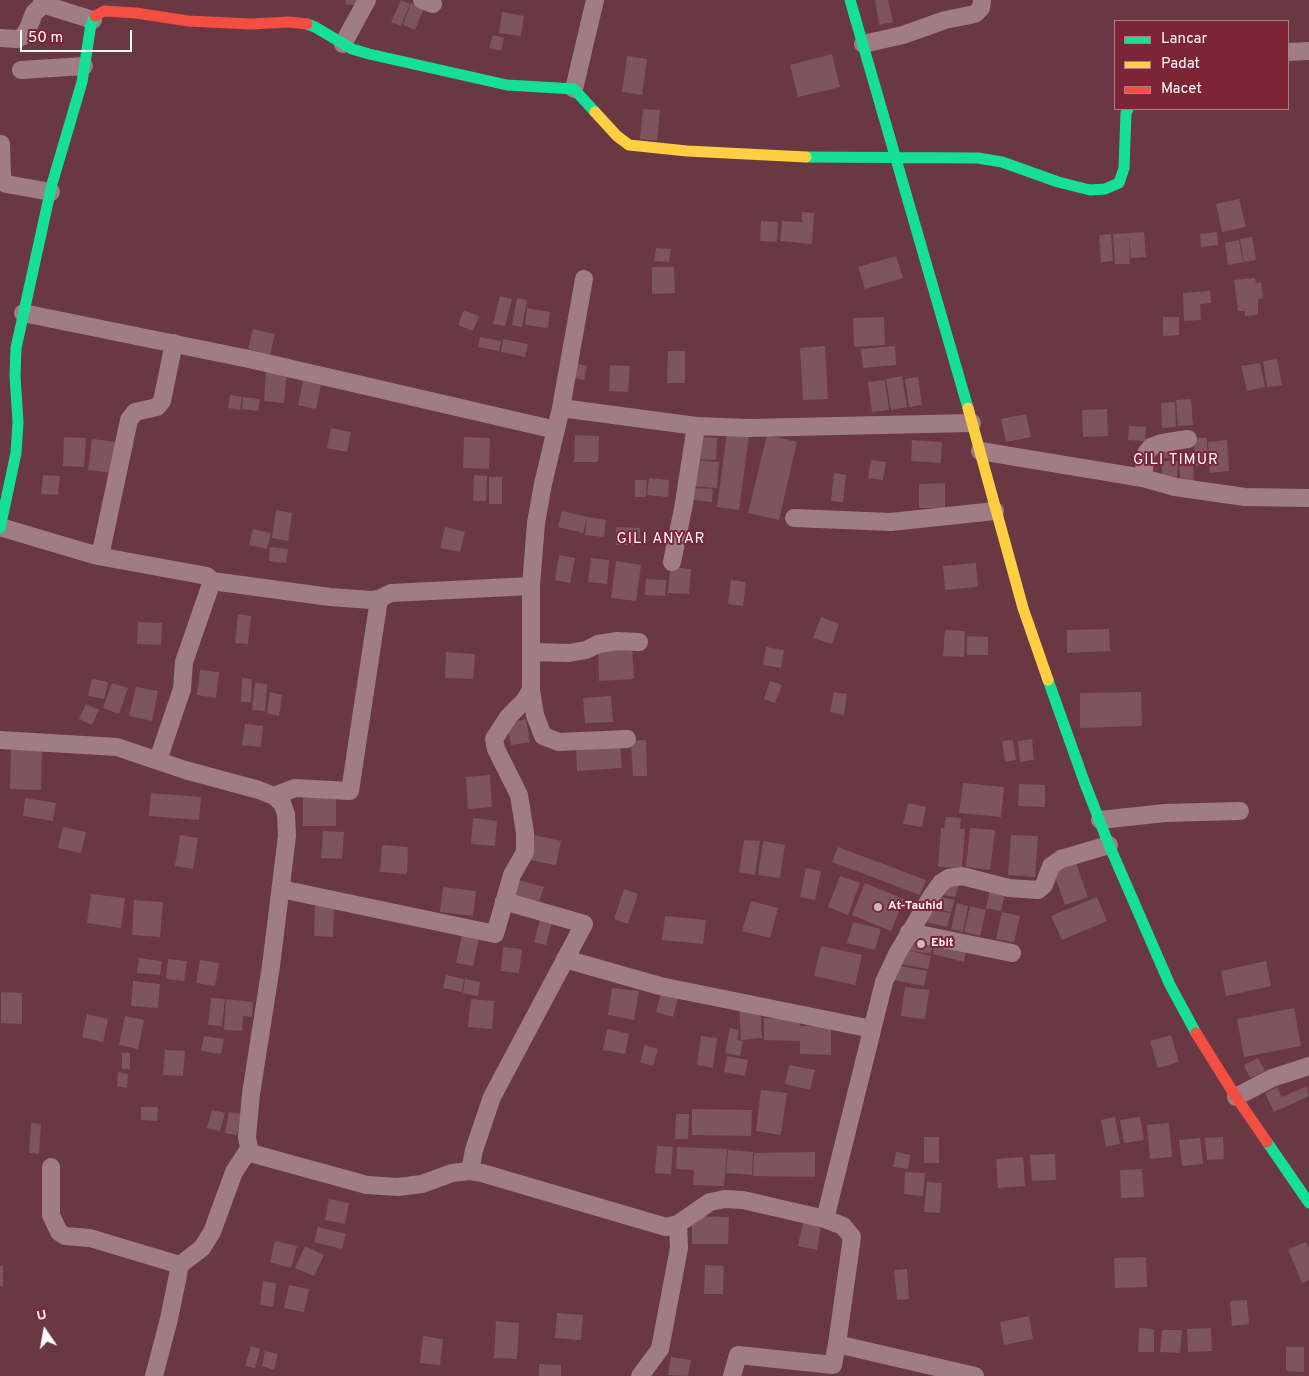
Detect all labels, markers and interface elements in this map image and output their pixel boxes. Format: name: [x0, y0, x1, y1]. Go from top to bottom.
scale bar: [22, 20, 135, 52]
legend: [1114, 20, 1289, 110]
text: 50 m: [28, 29, 63, 48]
text: Lancar: [1161, 30, 1207, 49]
text: Padat: [1161, 55, 1200, 74]
text: Macet: [1161, 80, 1202, 99]
district label: GILI TIMUR: [1132, 452, 1220, 470]
district label: GILI ANYAR: [615, 531, 707, 549]
place label: At-Tauhid: [888, 900, 943, 914]
marker: At-Tauhid: [872, 901, 884, 913]
place label: Ebit: [931, 937, 954, 951]
marker: Ebit: [915, 938, 927, 950]
north arrow: [20, 1306, 70, 1356]
text: U: [35, 1306, 48, 1325]

